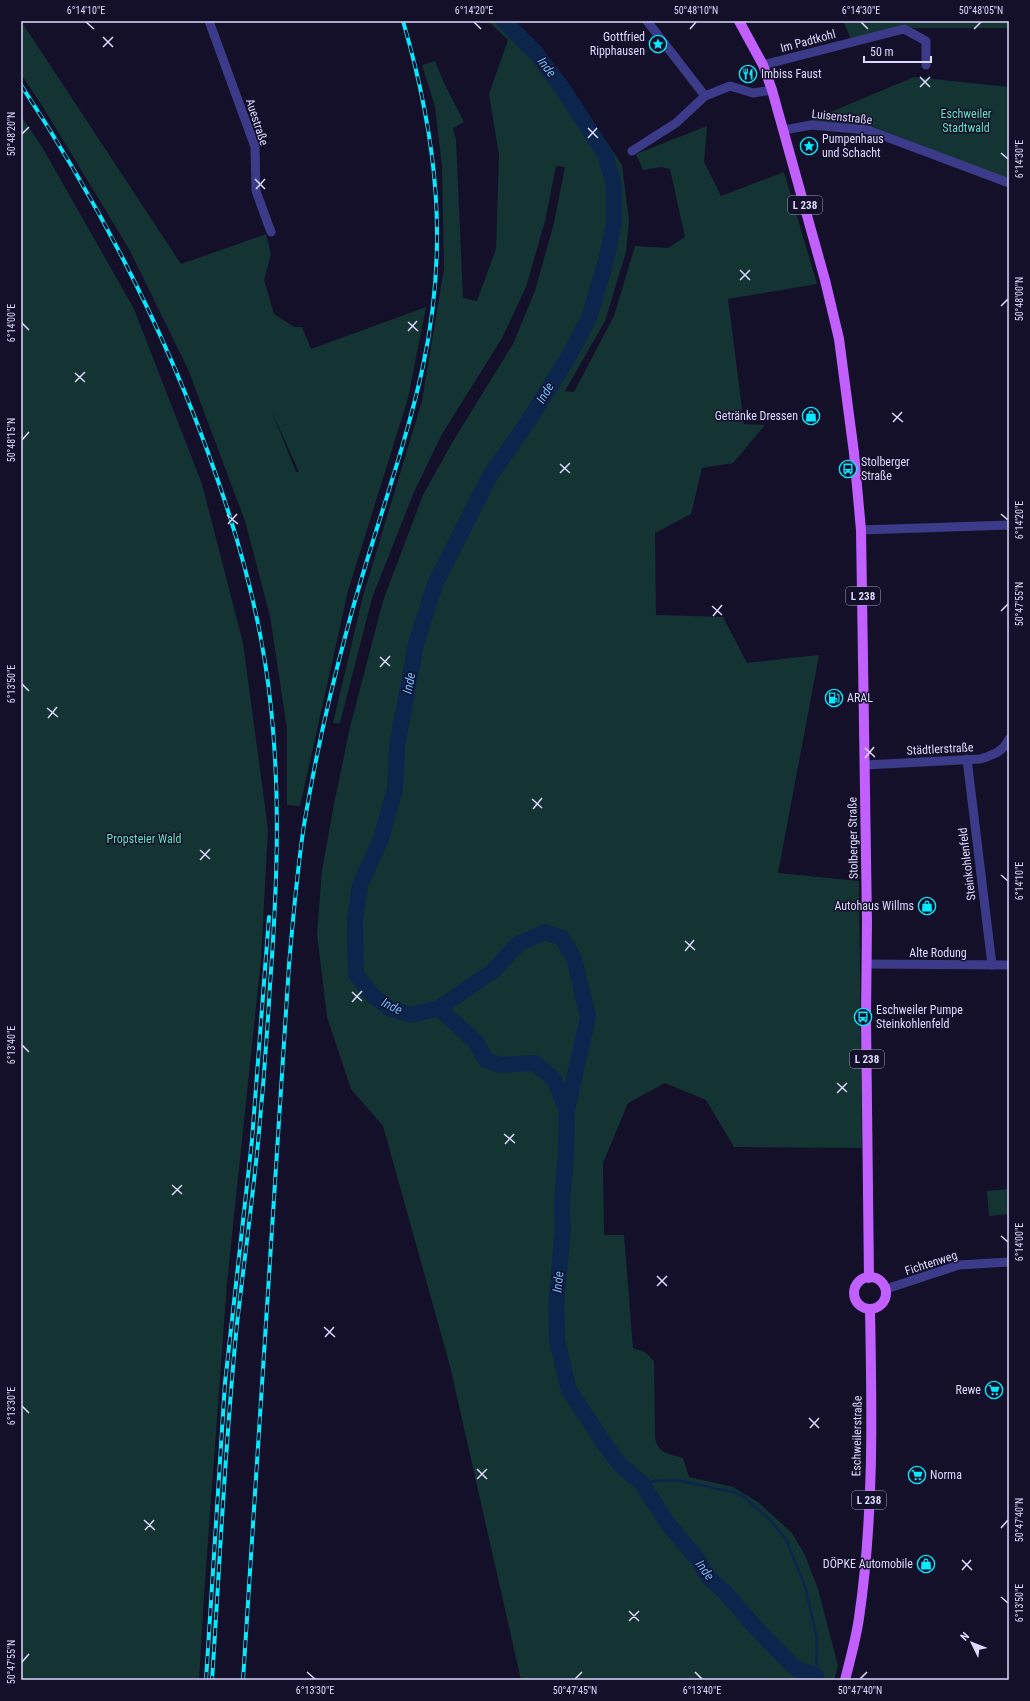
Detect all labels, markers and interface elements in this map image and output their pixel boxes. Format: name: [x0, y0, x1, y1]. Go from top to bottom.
text: 6°14'10"E: [67, 5, 105, 16]
text: 6°14'20"E: [455, 5, 493, 16]
text: 50°48'10"N: [674, 5, 718, 16]
text: 6°14'30"E: [842, 5, 880, 16]
text: 50°48'05"N: [959, 5, 1003, 16]
street label: Im Padtkohl: [779, 27, 837, 55]
place label: Gottfried Ripphausen: [590, 30, 645, 58]
place icon: Gottfried Ripphausen: [648, 34, 668, 54]
scale bar: [864, 38, 931, 64]
text: 50 m: [870, 45, 894, 59]
water label: Inde: [535, 54, 559, 80]
restaurant icon: Imbiss Faust: [738, 64, 758, 84]
place label: Imbiss Faust: [761, 67, 822, 81]
street label: Auestraße: [243, 97, 271, 148]
street label: Luisenstraße: [811, 107, 873, 127]
park label: Eschweiler Stadtwald: [941, 107, 992, 135]
text: 50°48'20"N: [6, 112, 17, 156]
place label: Pumpenhaus und Schacht: [822, 132, 884, 160]
place icon: Pumpenhaus und Schacht: [799, 136, 819, 156]
text: 6°14'30"E: [1014, 140, 1025, 178]
road number: L 238: [788, 196, 822, 214]
text: 50°48'00"N: [1014, 277, 1025, 321]
text: 6°14'00"E: [6, 304, 17, 342]
water label: Inde: [533, 380, 557, 406]
shop icon: Getränke Dressen: [801, 406, 821, 426]
place label: Getränke Dressen: [715, 409, 798, 423]
text: 50°48'15"N: [6, 418, 17, 462]
place label: Stolberger Straße: [861, 455, 910, 483]
bus stop icon: Stolberger Straße: [838, 459, 858, 479]
text: 6°14'20"E: [1014, 501, 1025, 539]
text: 50°47'55"N: [1014, 582, 1025, 626]
road number: L 238: [846, 587, 880, 605]
text: 6°13'50"E: [6, 665, 17, 703]
water label: Inde: [400, 671, 418, 695]
fuel station icon: ARAL: [824, 688, 844, 708]
place label: ARAL: [847, 691, 873, 705]
street label: Städtlerstraße: [906, 740, 974, 758]
street label: Stolberger Straße: [845, 796, 861, 879]
street label: Steinkohlenfeld: [956, 827, 978, 901]
park label: Propsteier Wald: [107, 832, 182, 846]
text: 6°14'10"E: [1014, 862, 1025, 900]
shop icon: Autohaus Willms: [917, 896, 937, 916]
place label: Autohaus Willms: [834, 899, 914, 913]
street label: Alte Rodung: [909, 946, 967, 960]
water label: Inde: [379, 995, 405, 1017]
place label: Eschweiler Pumpe Steinkohlenfeld: [876, 1003, 963, 1031]
bus stop icon: Eschweiler Pumpe Steinkohlenfeld: [853, 1007, 873, 1027]
text: 6°13'40"E: [6, 1026, 17, 1064]
road number: L 238: [850, 1050, 884, 1068]
text: 6°14'00"E: [1014, 1223, 1025, 1261]
street label: Fichtenweg: [903, 1248, 959, 1278]
water label: Inde: [550, 1271, 566, 1293]
supermarket icon: Rewe: [984, 1380, 1004, 1400]
place label: Rewe: [956, 1383, 981, 1397]
text: 6°13'30"E: [6, 1387, 17, 1425]
street label: Eschweilerstraße: [849, 1395, 865, 1477]
supermarket icon: Norma: [907, 1465, 927, 1485]
place label: Norma: [930, 1468, 962, 1482]
road number: L 238: [852, 1491, 886, 1509]
text: 50°47'40"N: [1014, 1498, 1025, 1542]
shop icon: DÖPKE Automobile: [916, 1554, 936, 1574]
place label: DÖPKE Automobile: [823, 1556, 913, 1571]
water label: Inde: [693, 1557, 717, 1583]
text: 6°13'50"E: [1014, 1584, 1025, 1622]
north arrow: [952, 1623, 992, 1663]
text: N: [958, 1629, 972, 1643]
text: 50°47'55"N: [6, 1640, 17, 1684]
text: 6°13'30"E: [296, 1685, 334, 1696]
text: 50°47'45"N: [553, 1685, 597, 1696]
text: 6°13'40"E: [683, 1685, 721, 1696]
text: 50°47'40"N: [838, 1685, 882, 1696]

